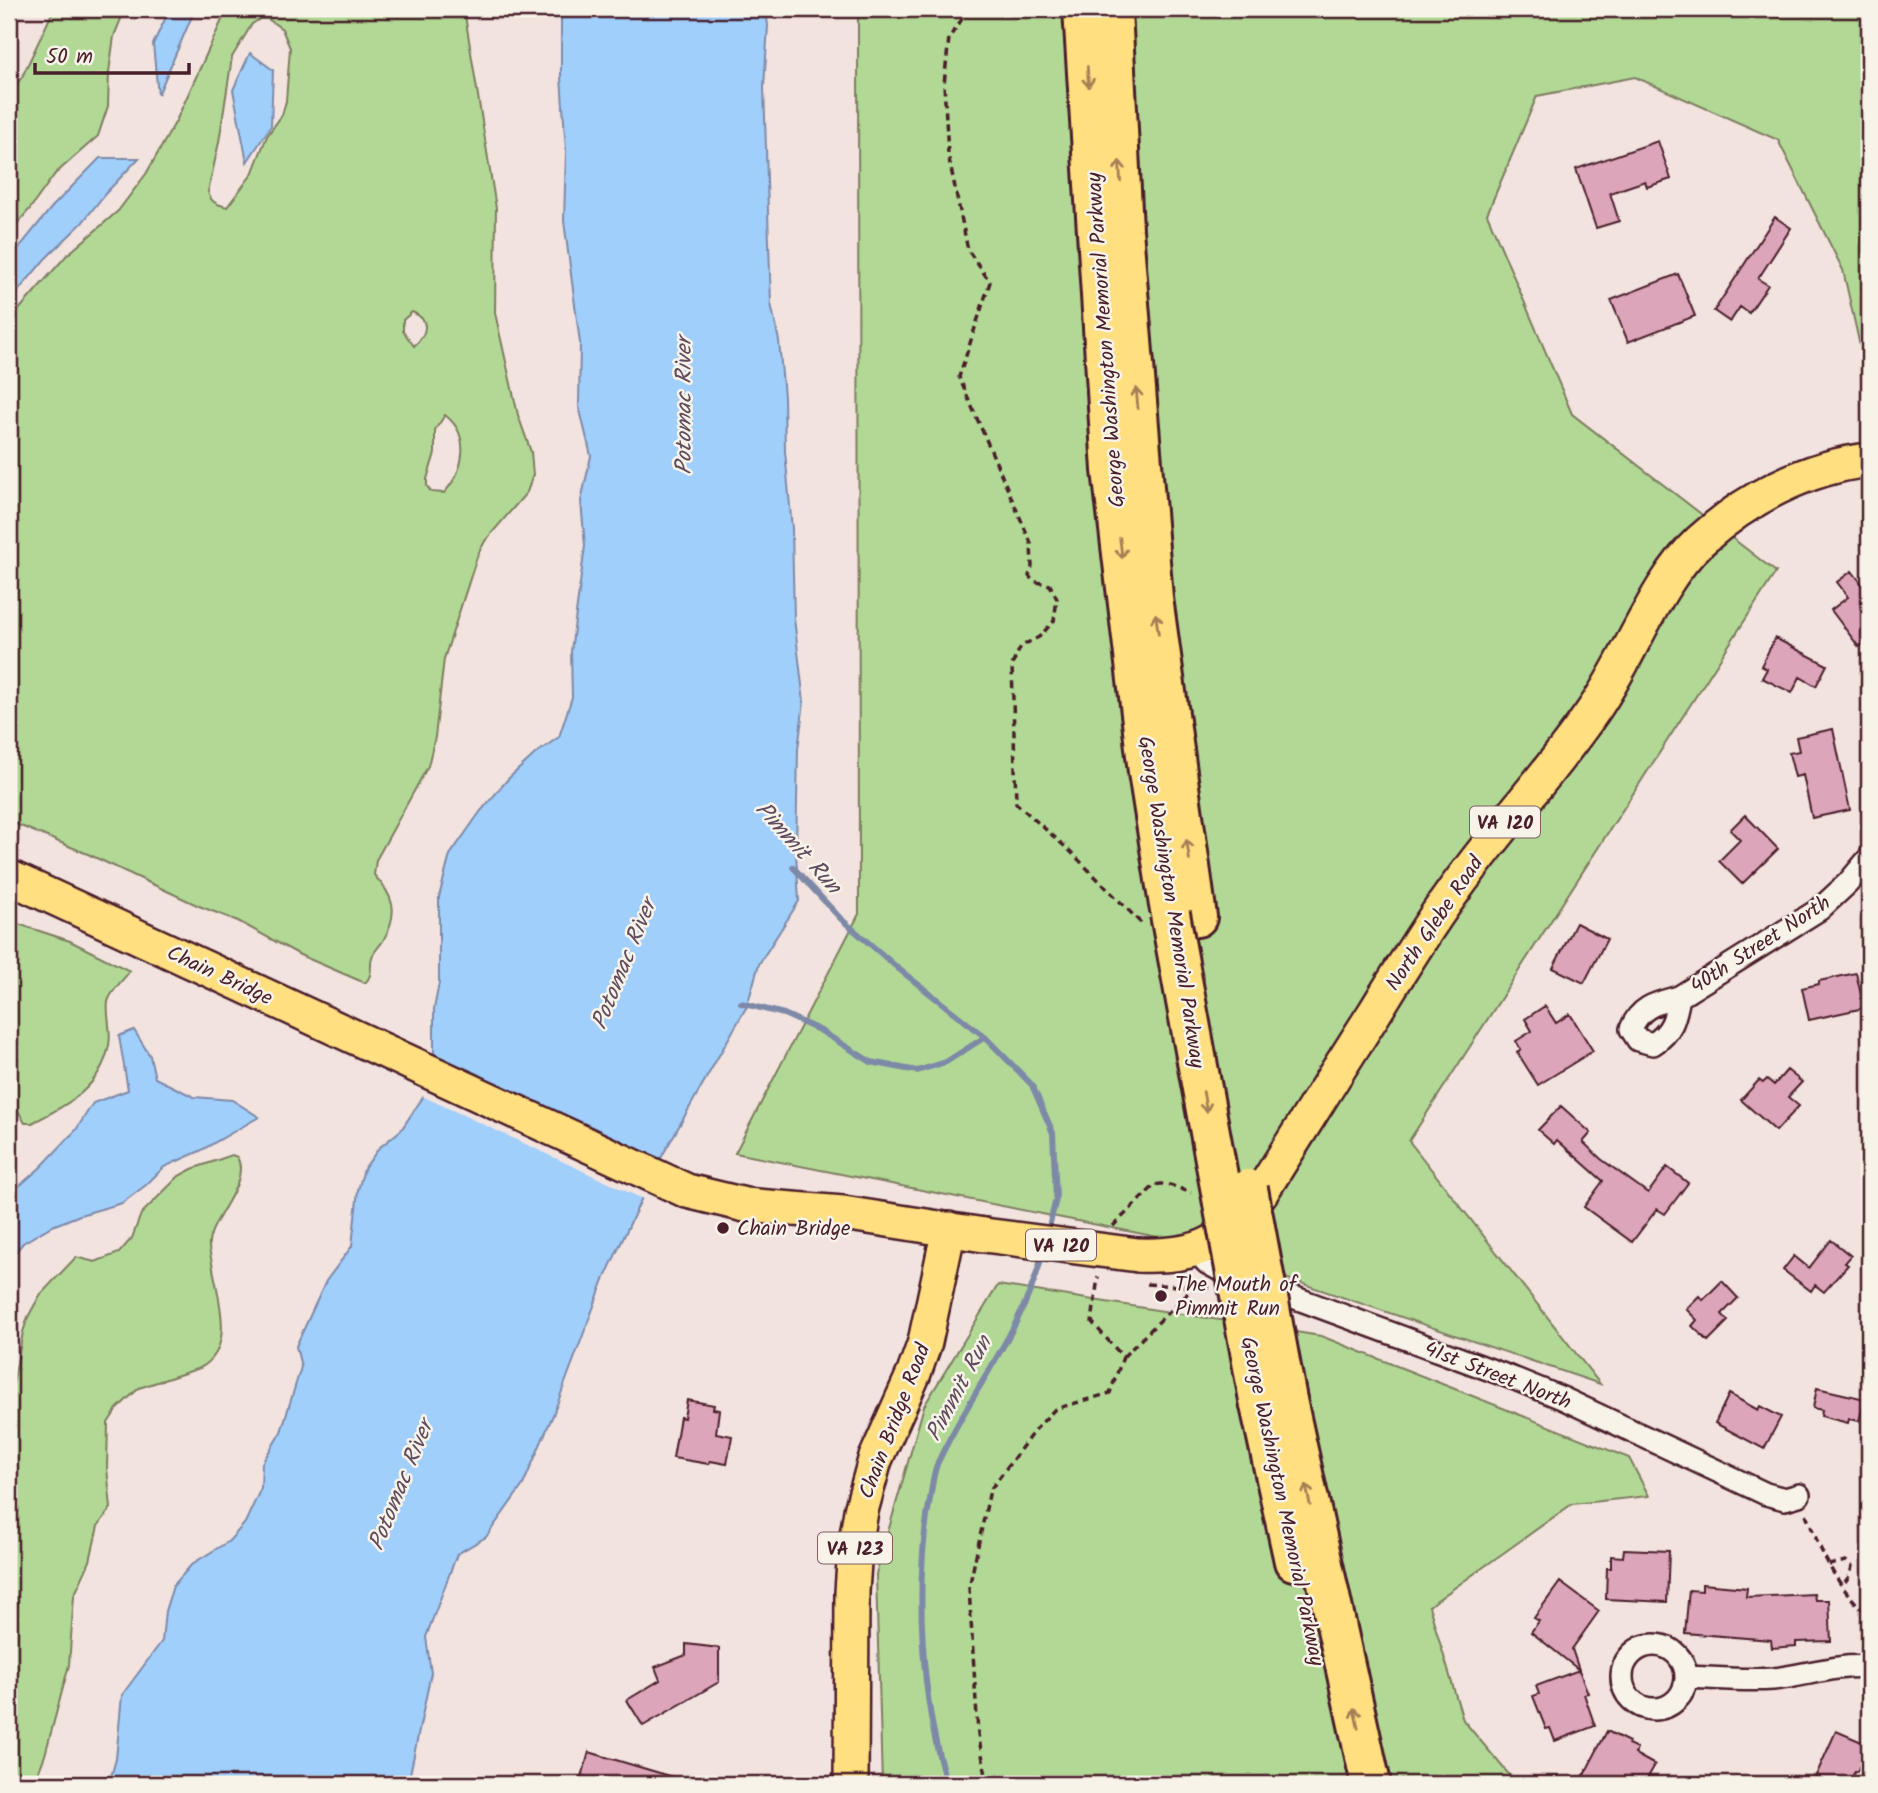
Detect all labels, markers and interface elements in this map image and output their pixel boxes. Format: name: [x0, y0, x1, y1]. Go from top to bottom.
scale bar: [35, 32, 189, 76]
text: 50 m: [46, 41, 93, 74]
one-way arrow: [1081, 65, 1094, 88]
one-way arrow: [1114, 160, 1127, 183]
street label: George Washington Memorial Parkway: [1078, 171, 1135, 509]
water label: Potomac River: [667, 333, 703, 475]
one-way arrow: [1130, 387, 1143, 410]
one-way arrow: [1115, 536, 1128, 559]
one-way arrow: [1150, 614, 1163, 636]
street label: George Washington Memorial Parkway: [1128, 734, 1213, 1071]
water label: Pimmit Run: [746, 794, 851, 904]
road number: VA 120: [1470, 806, 1540, 838]
one-way arrow: [1181, 839, 1194, 862]
street label: North Glebe Road: [1378, 849, 1493, 998]
street label: 40th Street North: [1684, 887, 1838, 1003]
water label: Potomac River: [582, 890, 669, 1035]
street label: Chain Bridge: [161, 937, 278, 1016]
one-way arrow: [1198, 1090, 1212, 1113]
place label: Chain Bridge: [737, 1213, 851, 1246]
marker: Chain Bridge: [715, 1220, 731, 1236]
road number: VA 120: [1026, 1230, 1096, 1260]
place label: The Mouth of Pimmit Run: [1175, 1269, 1299, 1326]
marker: The Mouth of Pimmit Run: [1153, 1288, 1169, 1304]
water label: Pimmit Run: [917, 1328, 1003, 1448]
street label: 41st Street North: [1419, 1333, 1576, 1420]
street label: George Washington Memorial Parkway: [1230, 1334, 1333, 1669]
street label: Chain Bridge Road: [851, 1339, 940, 1504]
water label: Potomac River: [359, 1411, 446, 1556]
one-way arrow: [1300, 1484, 1314, 1507]
road number: VA 123: [818, 1532, 892, 1564]
one-way arrow: [1348, 1707, 1362, 1730]

